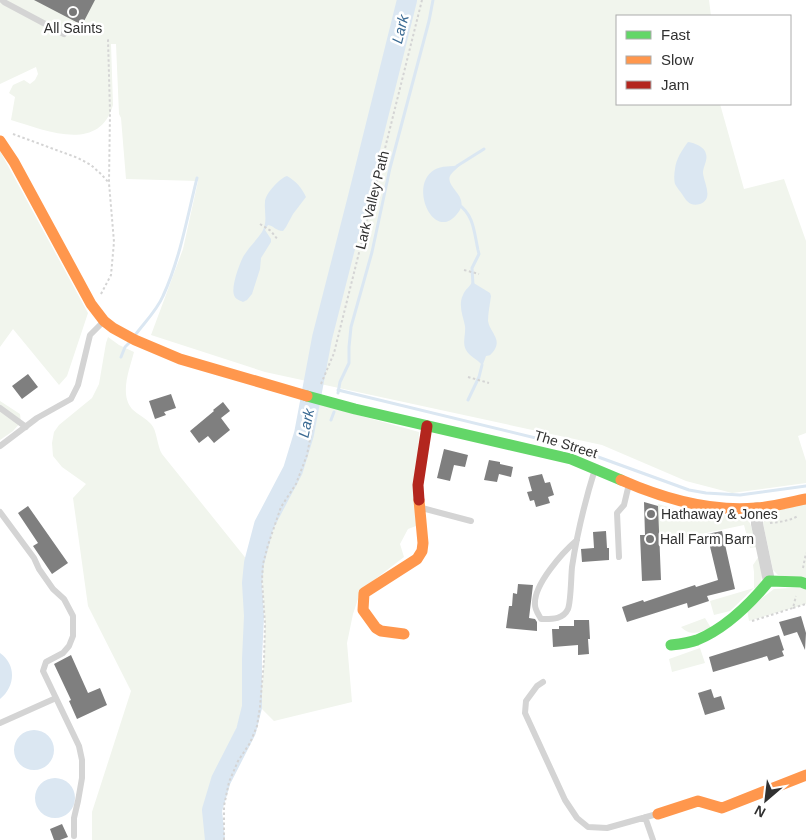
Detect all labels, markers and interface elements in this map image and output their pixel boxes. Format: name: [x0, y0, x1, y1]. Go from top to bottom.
marker: All Saints: [67, 6, 79, 18]
water label: Lark: [388, 11, 412, 45]
legend: [616, 15, 791, 105]
place label: All Saints: [44, 20, 102, 36]
text: Fast: [661, 26, 691, 43]
text: Slow: [661, 51, 694, 68]
text: Jam: [661, 76, 689, 93]
street label: Lark Valley Path: [352, 149, 392, 251]
water label: Lark: [295, 405, 318, 439]
street label: The Street: [532, 427, 600, 461]
place label: Hathaway & Jones: [661, 506, 778, 522]
marker: Hathaway & Jones: [645, 508, 657, 520]
place label: Hall Farm Barn: [660, 531, 754, 547]
marker: Hall Farm Barn: [644, 533, 656, 545]
north arrow: [741, 775, 791, 825]
text: N: [752, 802, 768, 821]

